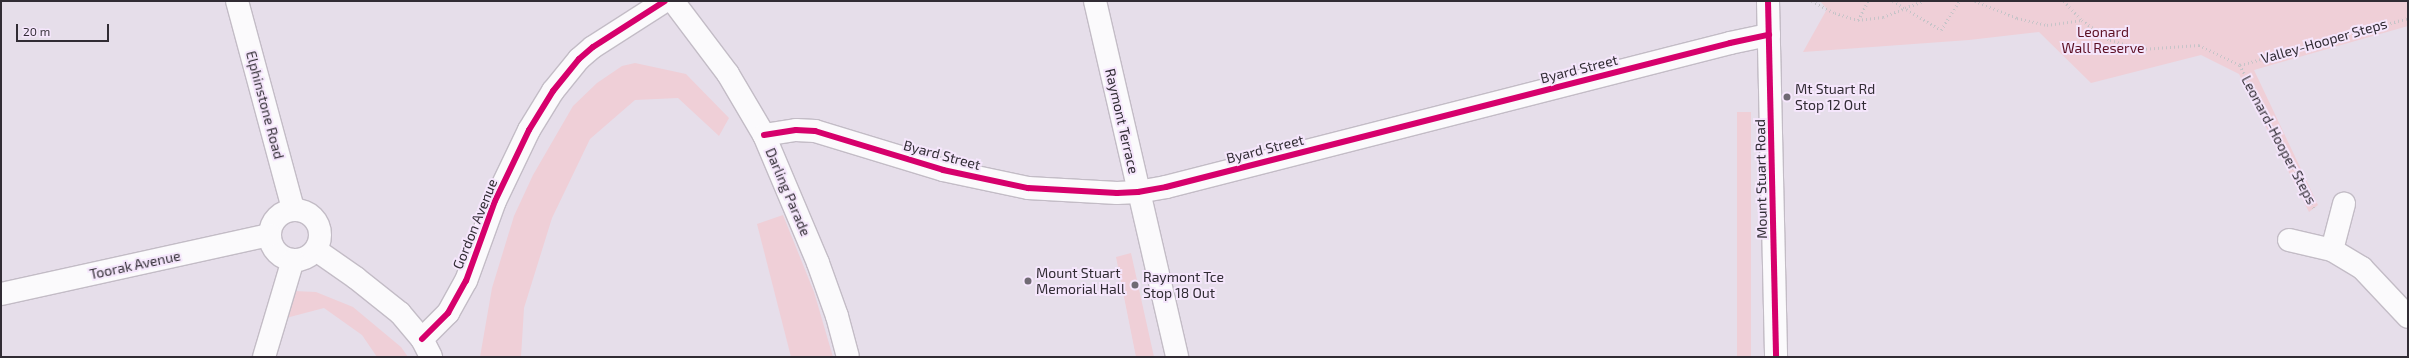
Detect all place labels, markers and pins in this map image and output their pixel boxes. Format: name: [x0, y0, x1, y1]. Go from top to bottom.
place label: Mt Stuart Rd Stop 12 Out: [1795, 81, 1875, 114]
marker: Mt Stuart Rd Stop 12 Out: [1782, 92, 1792, 102]
place label: Mount Stuart Memorial Hall: [1036, 265, 1125, 298]
place label: Raymont Tce Stop 18 Out: [1143, 269, 1224, 302]
marker: Mount Stuart Memorial Hall: [1023, 276, 1033, 286]
marker: Raymont Tce Stop 18 Out: [1130, 280, 1140, 290]

